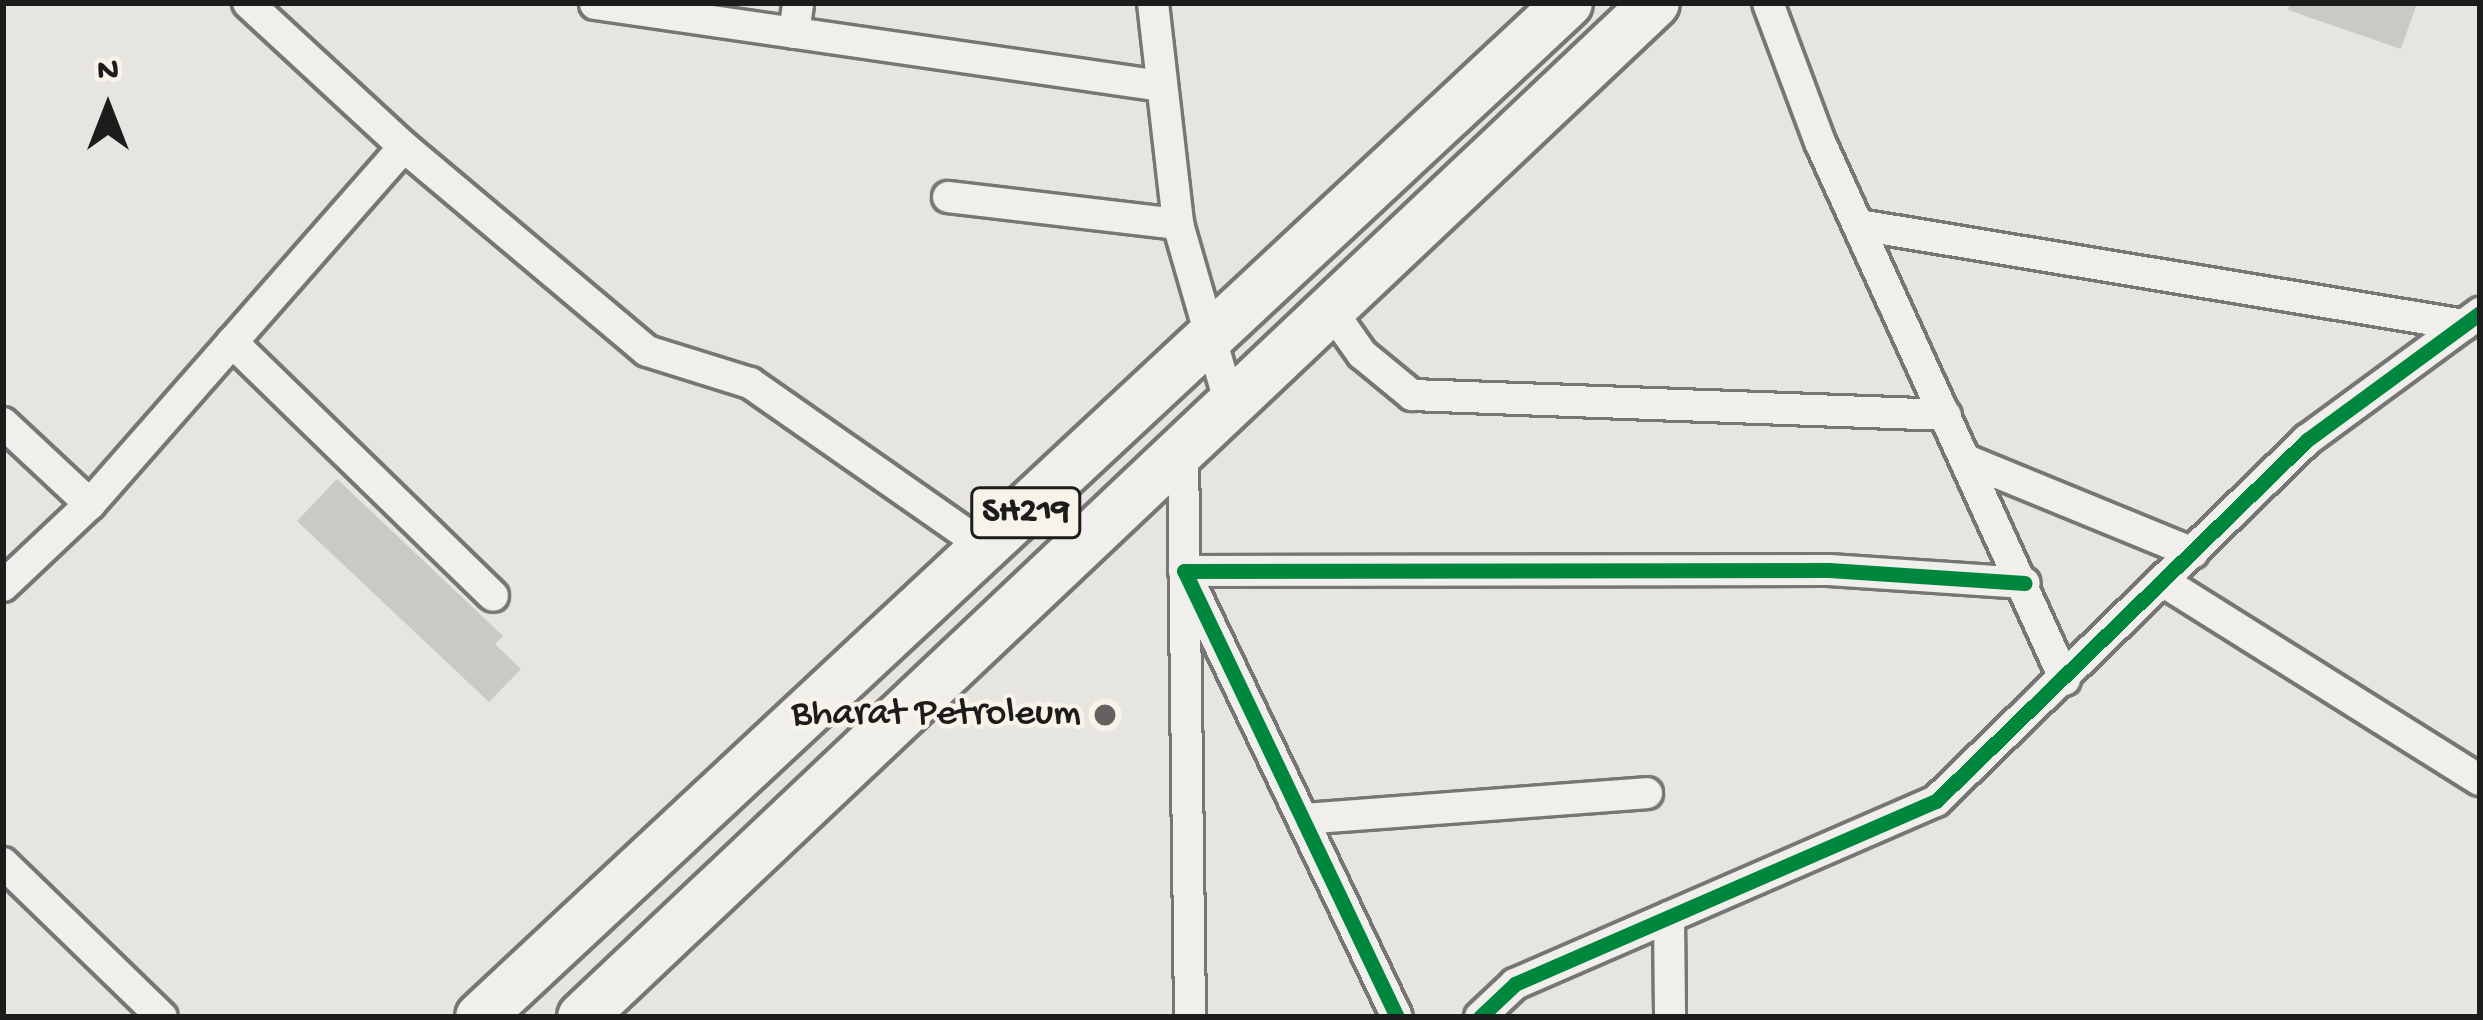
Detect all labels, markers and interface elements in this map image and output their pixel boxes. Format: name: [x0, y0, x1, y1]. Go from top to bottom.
north arrow: [48, 48, 168, 168]
text: N: [97, 53, 119, 91]
road number: SH219: [969, 483, 1083, 543]
place label: Bharat Petroleum: [792, 692, 1081, 738]
marker: Bharat Petroleum: [1092, 702, 1118, 728]

